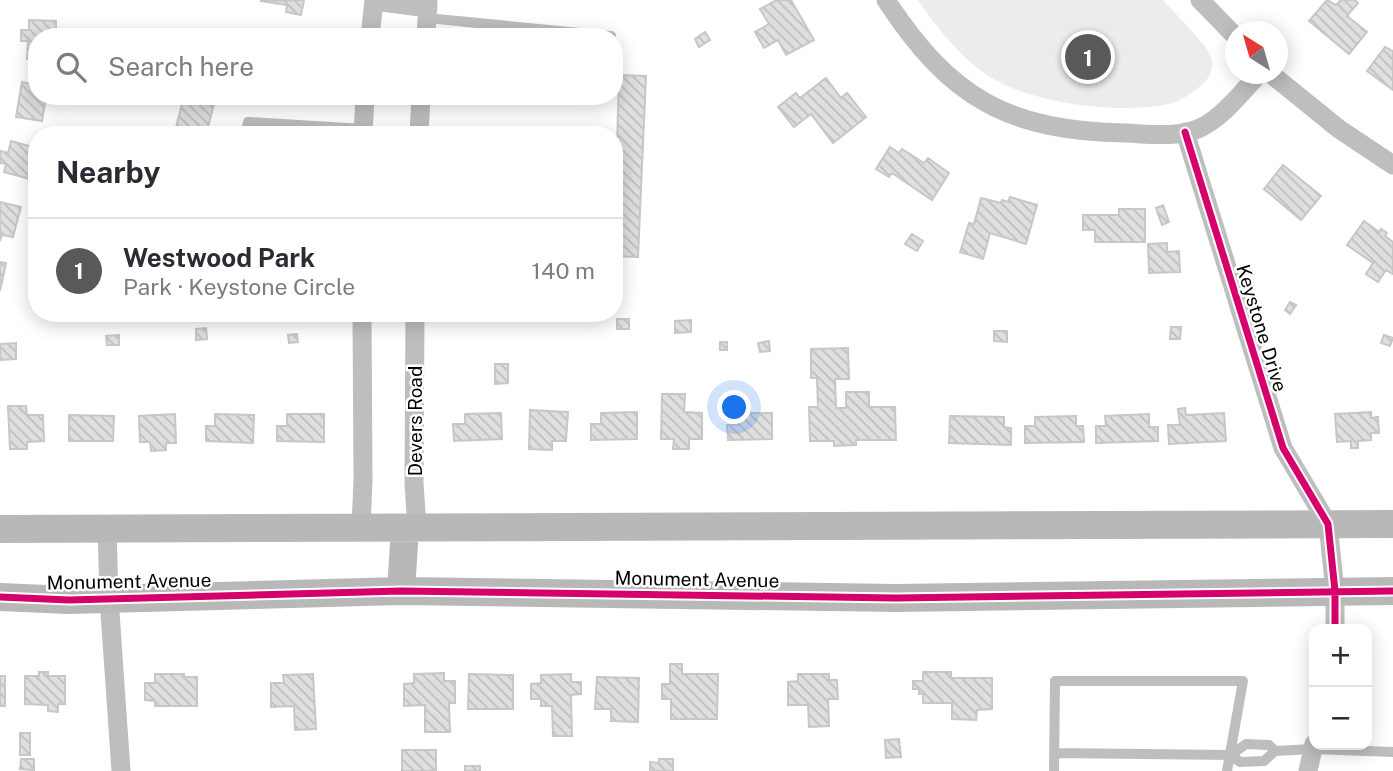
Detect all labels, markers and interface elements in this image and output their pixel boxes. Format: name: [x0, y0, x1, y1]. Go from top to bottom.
north arrow: [1225, 21, 1288, 84]
search box: [28, 28, 623, 105]
pin: 1: [1065, 31, 1111, 83]
icon: search: [52, 48, 90, 86]
text: Search here: [108, 51, 254, 82]
text: Nearby: [56, 154, 160, 190]
text: Westwood Park: [123, 242, 315, 273]
text: 1: [74, 257, 84, 284]
text: 140 m: [532, 257, 595, 284]
street label: Keystone Drive: [1232, 262, 1292, 394]
text: Park · Keystone Circle: [123, 273, 355, 300]
street label: Devers Road: [404, 366, 426, 476]
your location: [717, 390, 751, 424]
street label: Monument Avenue: [615, 567, 779, 591]
street label: Monument Avenue: [47, 569, 211, 593]
map controls: [1309, 624, 1372, 750]
button: +: [1309, 624, 1372, 687]
button: −: [1309, 687, 1372, 750]

